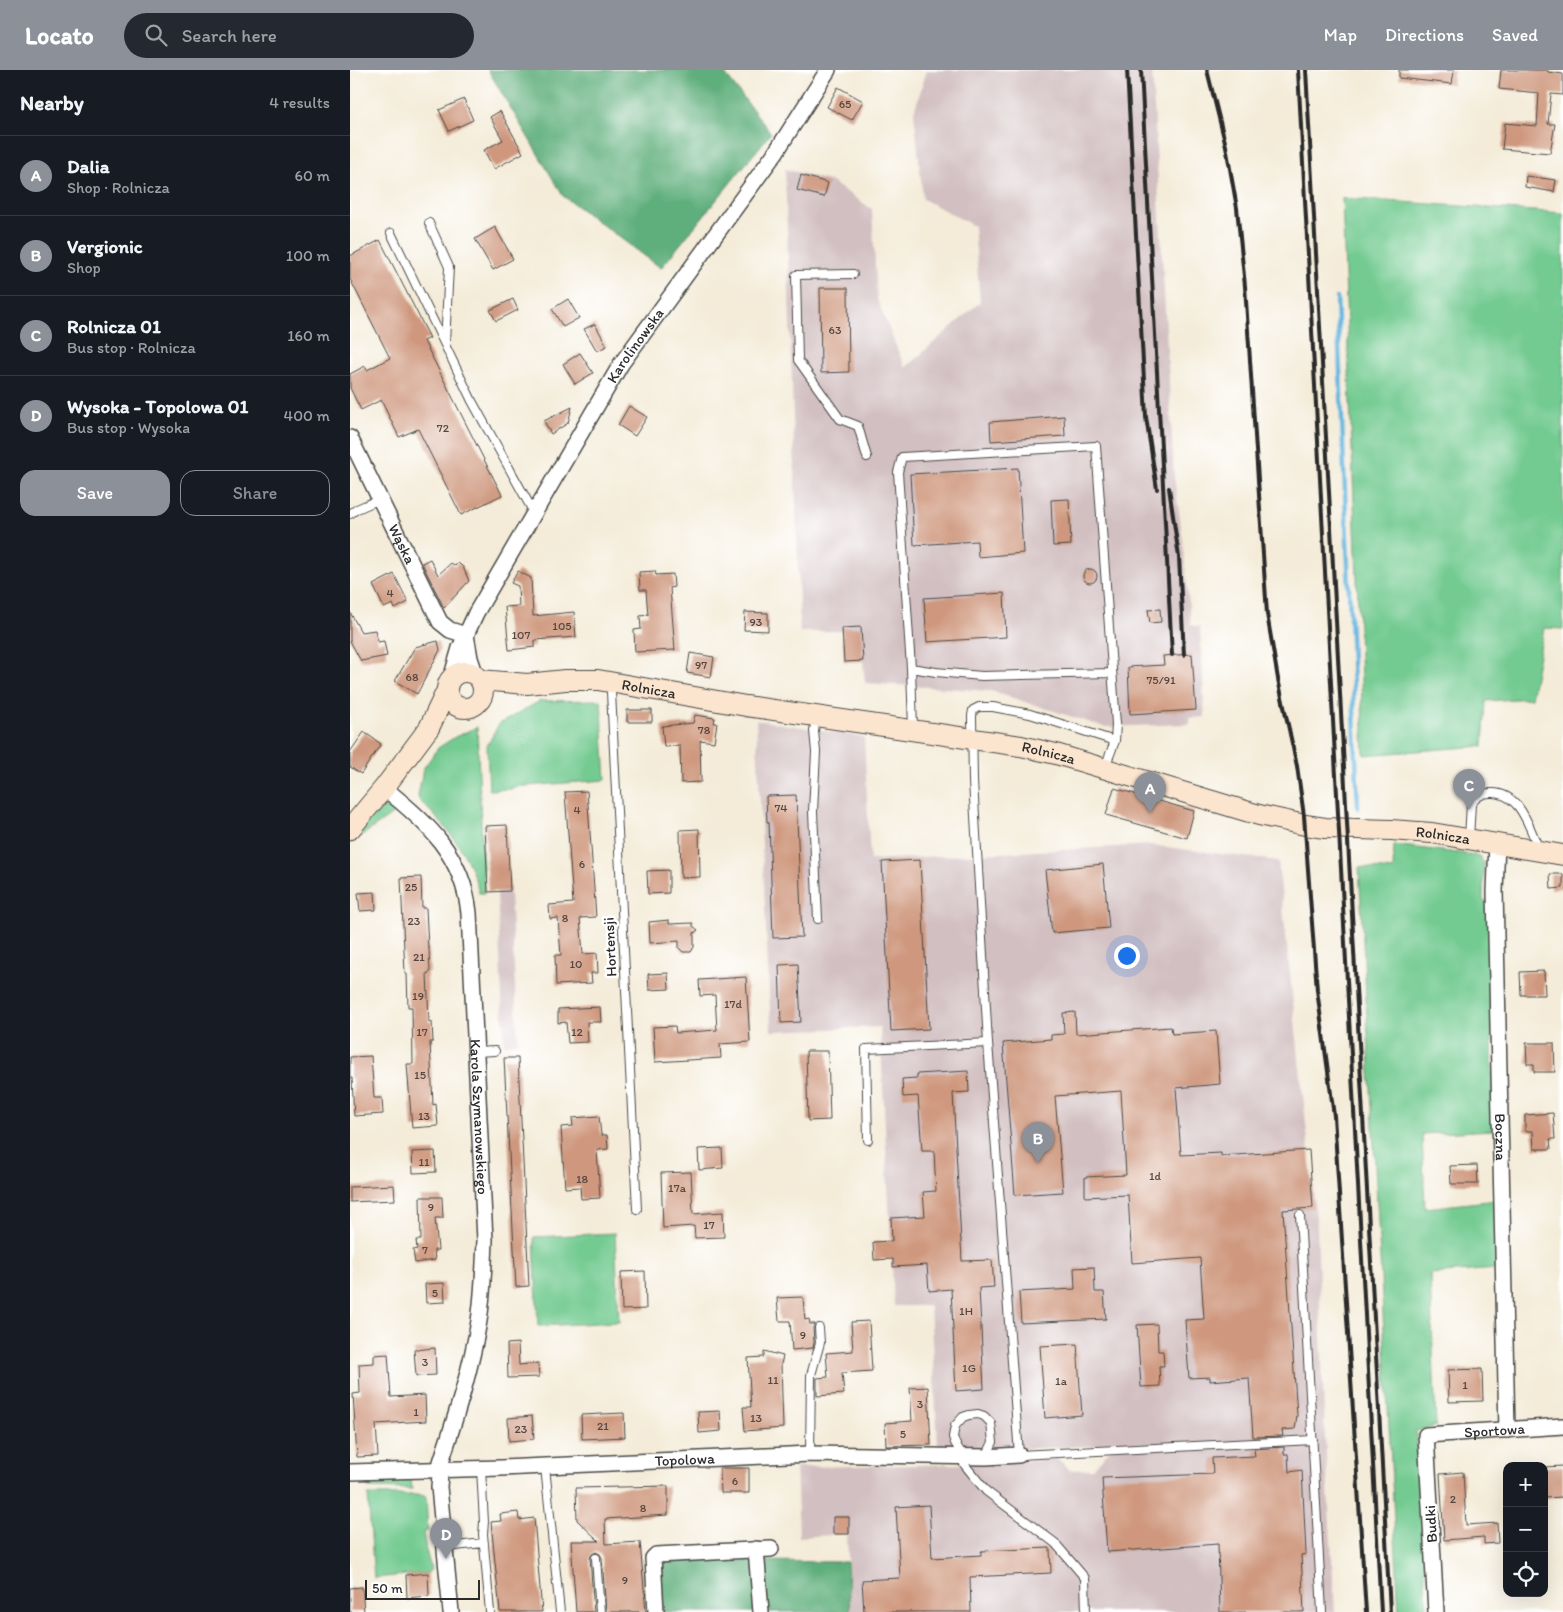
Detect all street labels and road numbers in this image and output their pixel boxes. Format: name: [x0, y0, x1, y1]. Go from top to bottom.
street label: Karolinowska: [603, 304, 668, 386]
street label: Wąska: [384, 521, 419, 567]
street label: Rolnicza: [620, 675, 677, 703]
street label: Rolnicza: [1020, 737, 1078, 768]
street label: Rolnicza: [1415, 823, 1472, 848]
street label: Hortensji: [599, 917, 621, 977]
street label: Karola Szymanowskiego: [466, 1039, 492, 1195]
street label: Boczna: [1491, 1113, 1510, 1161]
street label: Sportowa: [1464, 1420, 1526, 1441]
street label: Topolowa: [654, 1449, 715, 1470]
street label: Budki: [1421, 1505, 1441, 1543]

